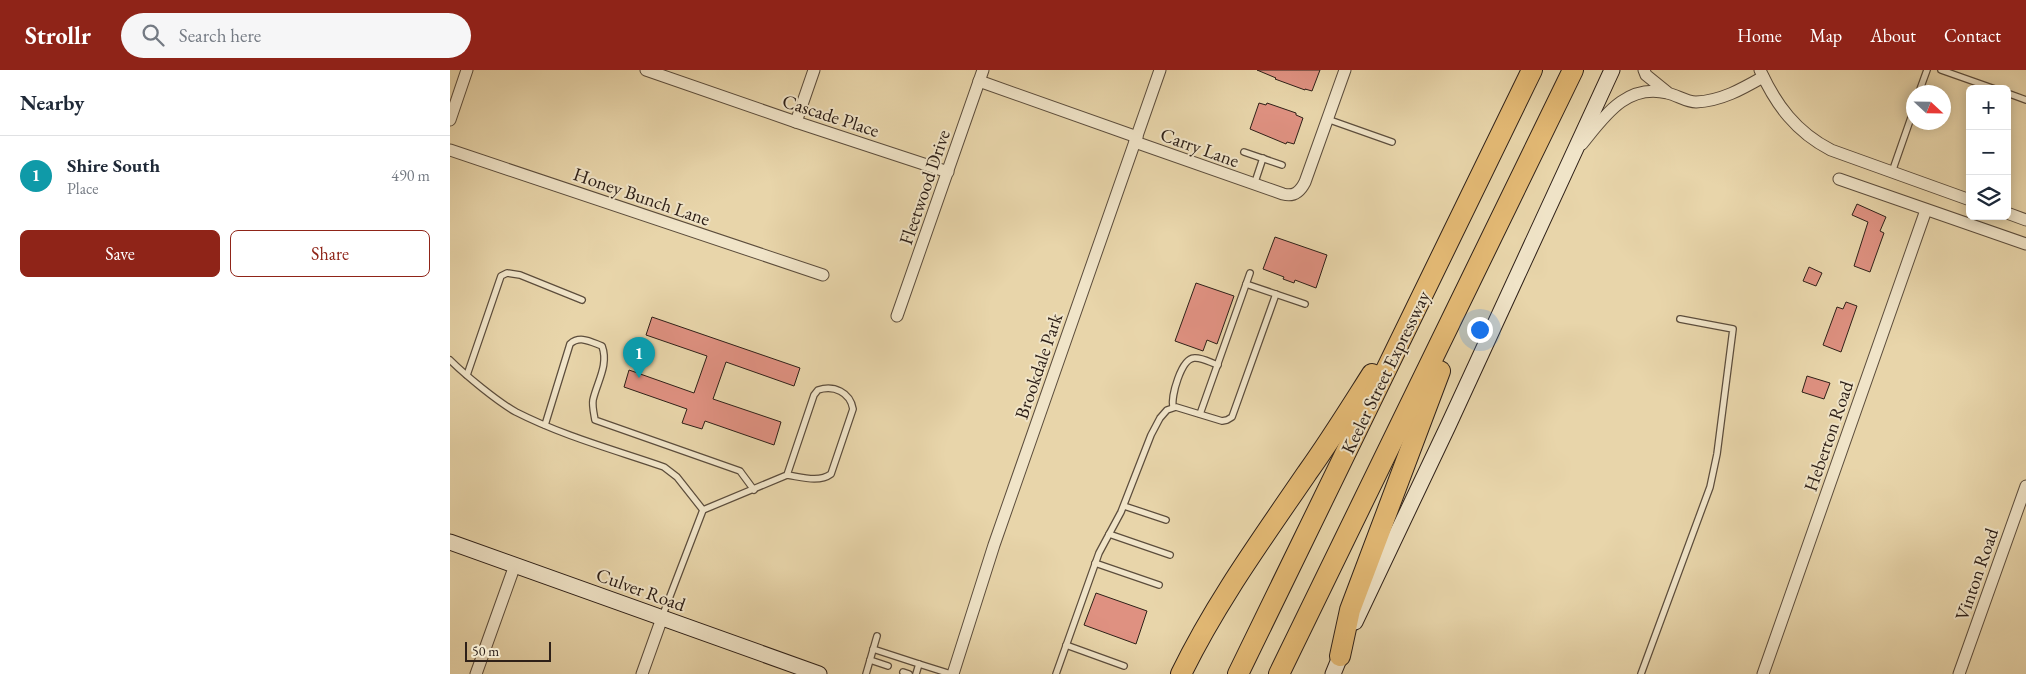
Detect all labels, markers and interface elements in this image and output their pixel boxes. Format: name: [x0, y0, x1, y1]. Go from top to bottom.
search box: [121, 13, 471, 58]
text: Strollr: [25, 20, 91, 51]
icon: search: [139, 21, 167, 49]
text: Search here: [179, 23, 261, 48]
text: Home: [1737, 24, 1782, 47]
text: Map: [1810, 24, 1842, 47]
text: About: [1870, 24, 1916, 47]
text: Contact: [1944, 24, 2001, 47]
north arrow: [1906, 85, 1951, 130]
map controls: [1966, 85, 2011, 220]
button: +: [1966, 85, 2011, 130]
street label: Cascade Place: [779, 88, 882, 143]
text: Nearby: [20, 89, 84, 116]
street label: Carry Lane: [1157, 122, 1243, 173]
street label: Fleetwood Drive: [893, 126, 956, 248]
button: −: [1966, 130, 2011, 175]
text: Shire South: [67, 153, 160, 178]
street label: Honey Bunch Lane: [570, 161, 714, 232]
text: 1: [32, 165, 40, 186]
text: 490 m: [391, 165, 430, 186]
button: layers: [1966, 175, 2011, 220]
text: Place: [67, 178, 99, 199]
button: Save: [20, 230, 220, 277]
button: Share: [230, 230, 430, 277]
street label: Keeler Street Expressway: [1335, 286, 1436, 458]
street label: Brookdale Park: [1009, 309, 1069, 422]
your location: [1467, 317, 1493, 343]
pin: 1: [623, 337, 655, 378]
street label: Heberton Road: [1798, 377, 1859, 495]
street label: Vinton Road: [1949, 524, 2004, 624]
street label: Culver Road: [593, 562, 689, 617]
scale bar: [465, 639, 551, 662]
text: 50 m: [472, 642, 499, 660]

